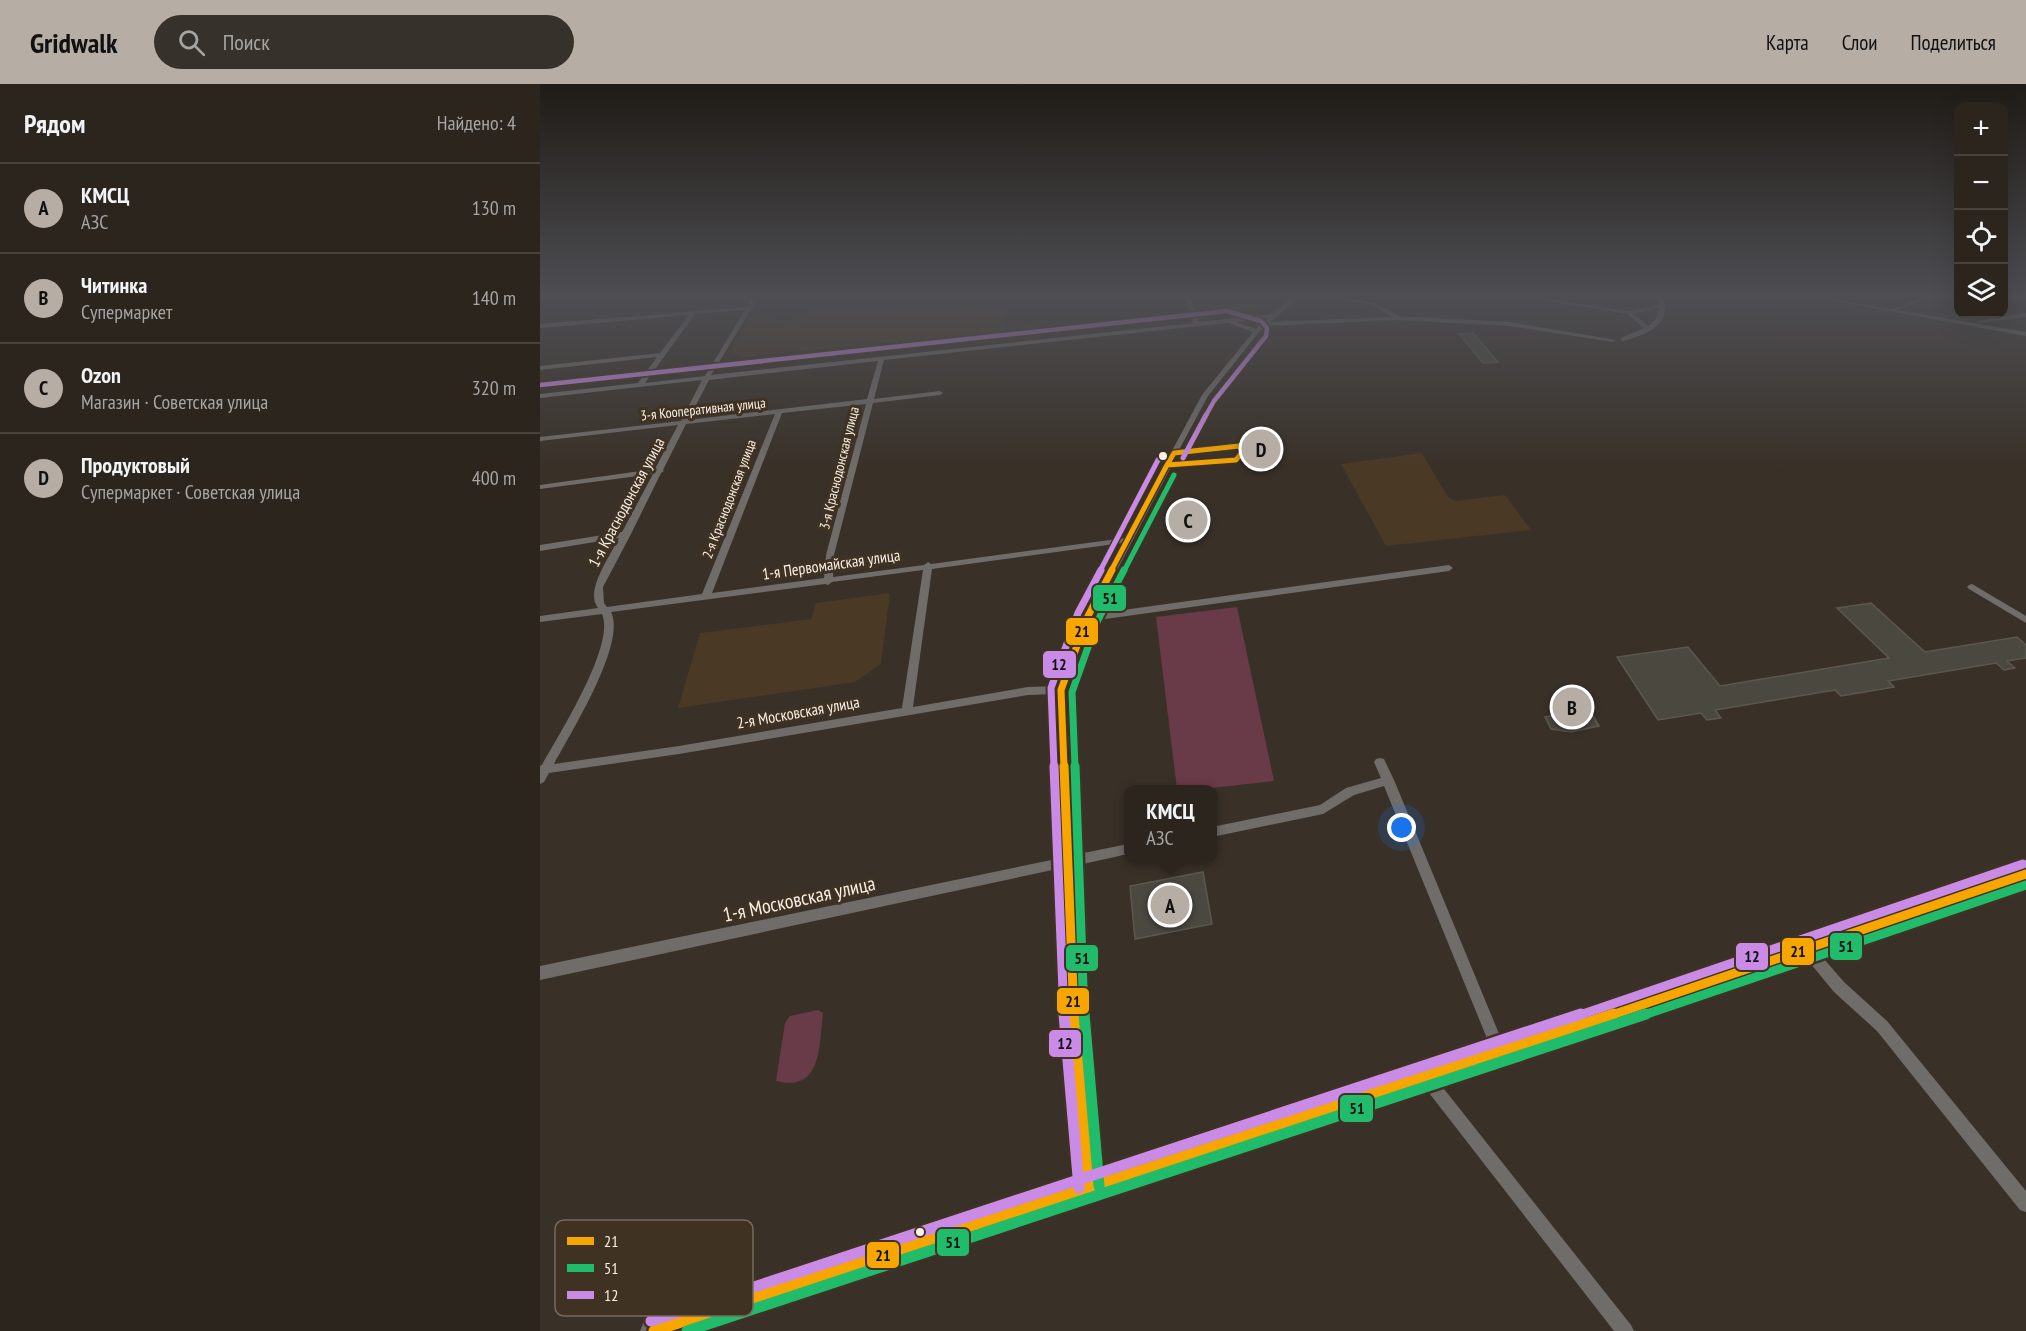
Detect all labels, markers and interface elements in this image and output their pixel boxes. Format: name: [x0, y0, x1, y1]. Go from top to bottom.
search box: [154, 15, 574, 69]
text: Gridwalk: [30, 24, 118, 61]
icon: search: [175, 26, 208, 59]
text: Поиск: [223, 28, 270, 56]
text: Карта: [1766, 29, 1809, 56]
text: Слои: [1842, 29, 1877, 56]
text: Поделиться: [1910, 29, 1996, 56]
map controls: [1954, 102, 2008, 318]
button: +: [1954, 102, 2008, 156]
text: Рядом: [24, 107, 85, 140]
text: Найдено: 4: [437, 110, 516, 136]
button: −: [1954, 156, 2008, 210]
text: КМСЦ: [81, 181, 129, 209]
text: A: [38, 195, 49, 221]
text: 130 m: [472, 195, 516, 221]
text: АЗС: [81, 209, 108, 235]
button: locate: [1954, 210, 2008, 264]
button: layers: [1954, 264, 2008, 318]
text: Читинка: [81, 271, 147, 299]
text: B: [39, 285, 48, 311]
text: 140 m: [472, 285, 516, 311]
text: Супермаркет: [81, 299, 172, 325]
text: Ozon: [81, 361, 121, 389]
text: C: [39, 375, 48, 401]
text: 320 m: [472, 375, 516, 401]
text: Магазин · Советская улица: [81, 389, 268, 415]
street label: 3-я Кооперативная улица: [640, 393, 766, 425]
street label: 3-я Краснодонская улица: [815, 405, 863, 531]
pin: D: [1242, 426, 1280, 472]
street label: 1-я Краснодонская улица: [583, 434, 669, 570]
street label: 2-я Краснодонская улица: [698, 437, 760, 561]
unlabelled marker: [1157, 450, 1169, 462]
text: Продуктовый: [81, 451, 190, 479]
text: D: [38, 465, 49, 491]
text: 400 m: [472, 465, 516, 491]
text: Супермаркет · Советская улица: [81, 479, 300, 505]
pin: C: [1168, 498, 1208, 542]
street label: 1-я Первомайская улица: [761, 544, 901, 584]
line badge: 51: [1092, 584, 1127, 612]
text: 51: [1102, 588, 1118, 608]
line badge: 21: [1065, 617, 1099, 646]
text: 21: [1074, 621, 1090, 641]
line badge: 12: [1042, 650, 1077, 679]
text: 12: [1051, 654, 1067, 674]
pin: B: [1552, 684, 1592, 730]
street label: 2-я Московская улица: [735, 691, 861, 733]
popup: [1124, 785, 1217, 863]
text: КМСЦ: [1146, 797, 1195, 825]
your location: [1387, 813, 1416, 842]
text: АЗС: [1146, 825, 1174, 851]
street label: 1-я Московская улица: [720, 870, 878, 928]
pin: A: [1150, 882, 1190, 928]
line badge: 51: [1829, 932, 1863, 961]
text: 51: [1838, 936, 1854, 956]
line badge: 21: [1781, 937, 1815, 966]
text: 21: [1790, 941, 1806, 961]
line badge: 12: [1735, 942, 1769, 971]
line badge: 51: [1065, 944, 1099, 972]
text: 12: [1744, 946, 1760, 966]
text: 51: [1074, 948, 1090, 968]
line badge: 21: [1056, 987, 1090, 1015]
text: 21: [1065, 991, 1081, 1011]
line badge: 12: [1048, 1029, 1082, 1058]
text: 12: [1057, 1033, 1073, 1053]
line badge: 51: [1339, 1094, 1374, 1123]
text: 51: [1349, 1098, 1365, 1118]
legend: [555, 1220, 753, 1316]
unlabelled marker: [914, 1226, 926, 1238]
line badge: 51: [936, 1228, 970, 1257]
text: 21: [604, 1231, 618, 1251]
text: 51: [945, 1232, 961, 1252]
line badge: 21: [866, 1241, 900, 1269]
text: 21: [875, 1245, 891, 1265]
text: 51: [604, 1258, 618, 1278]
text: 12: [604, 1285, 618, 1305]

